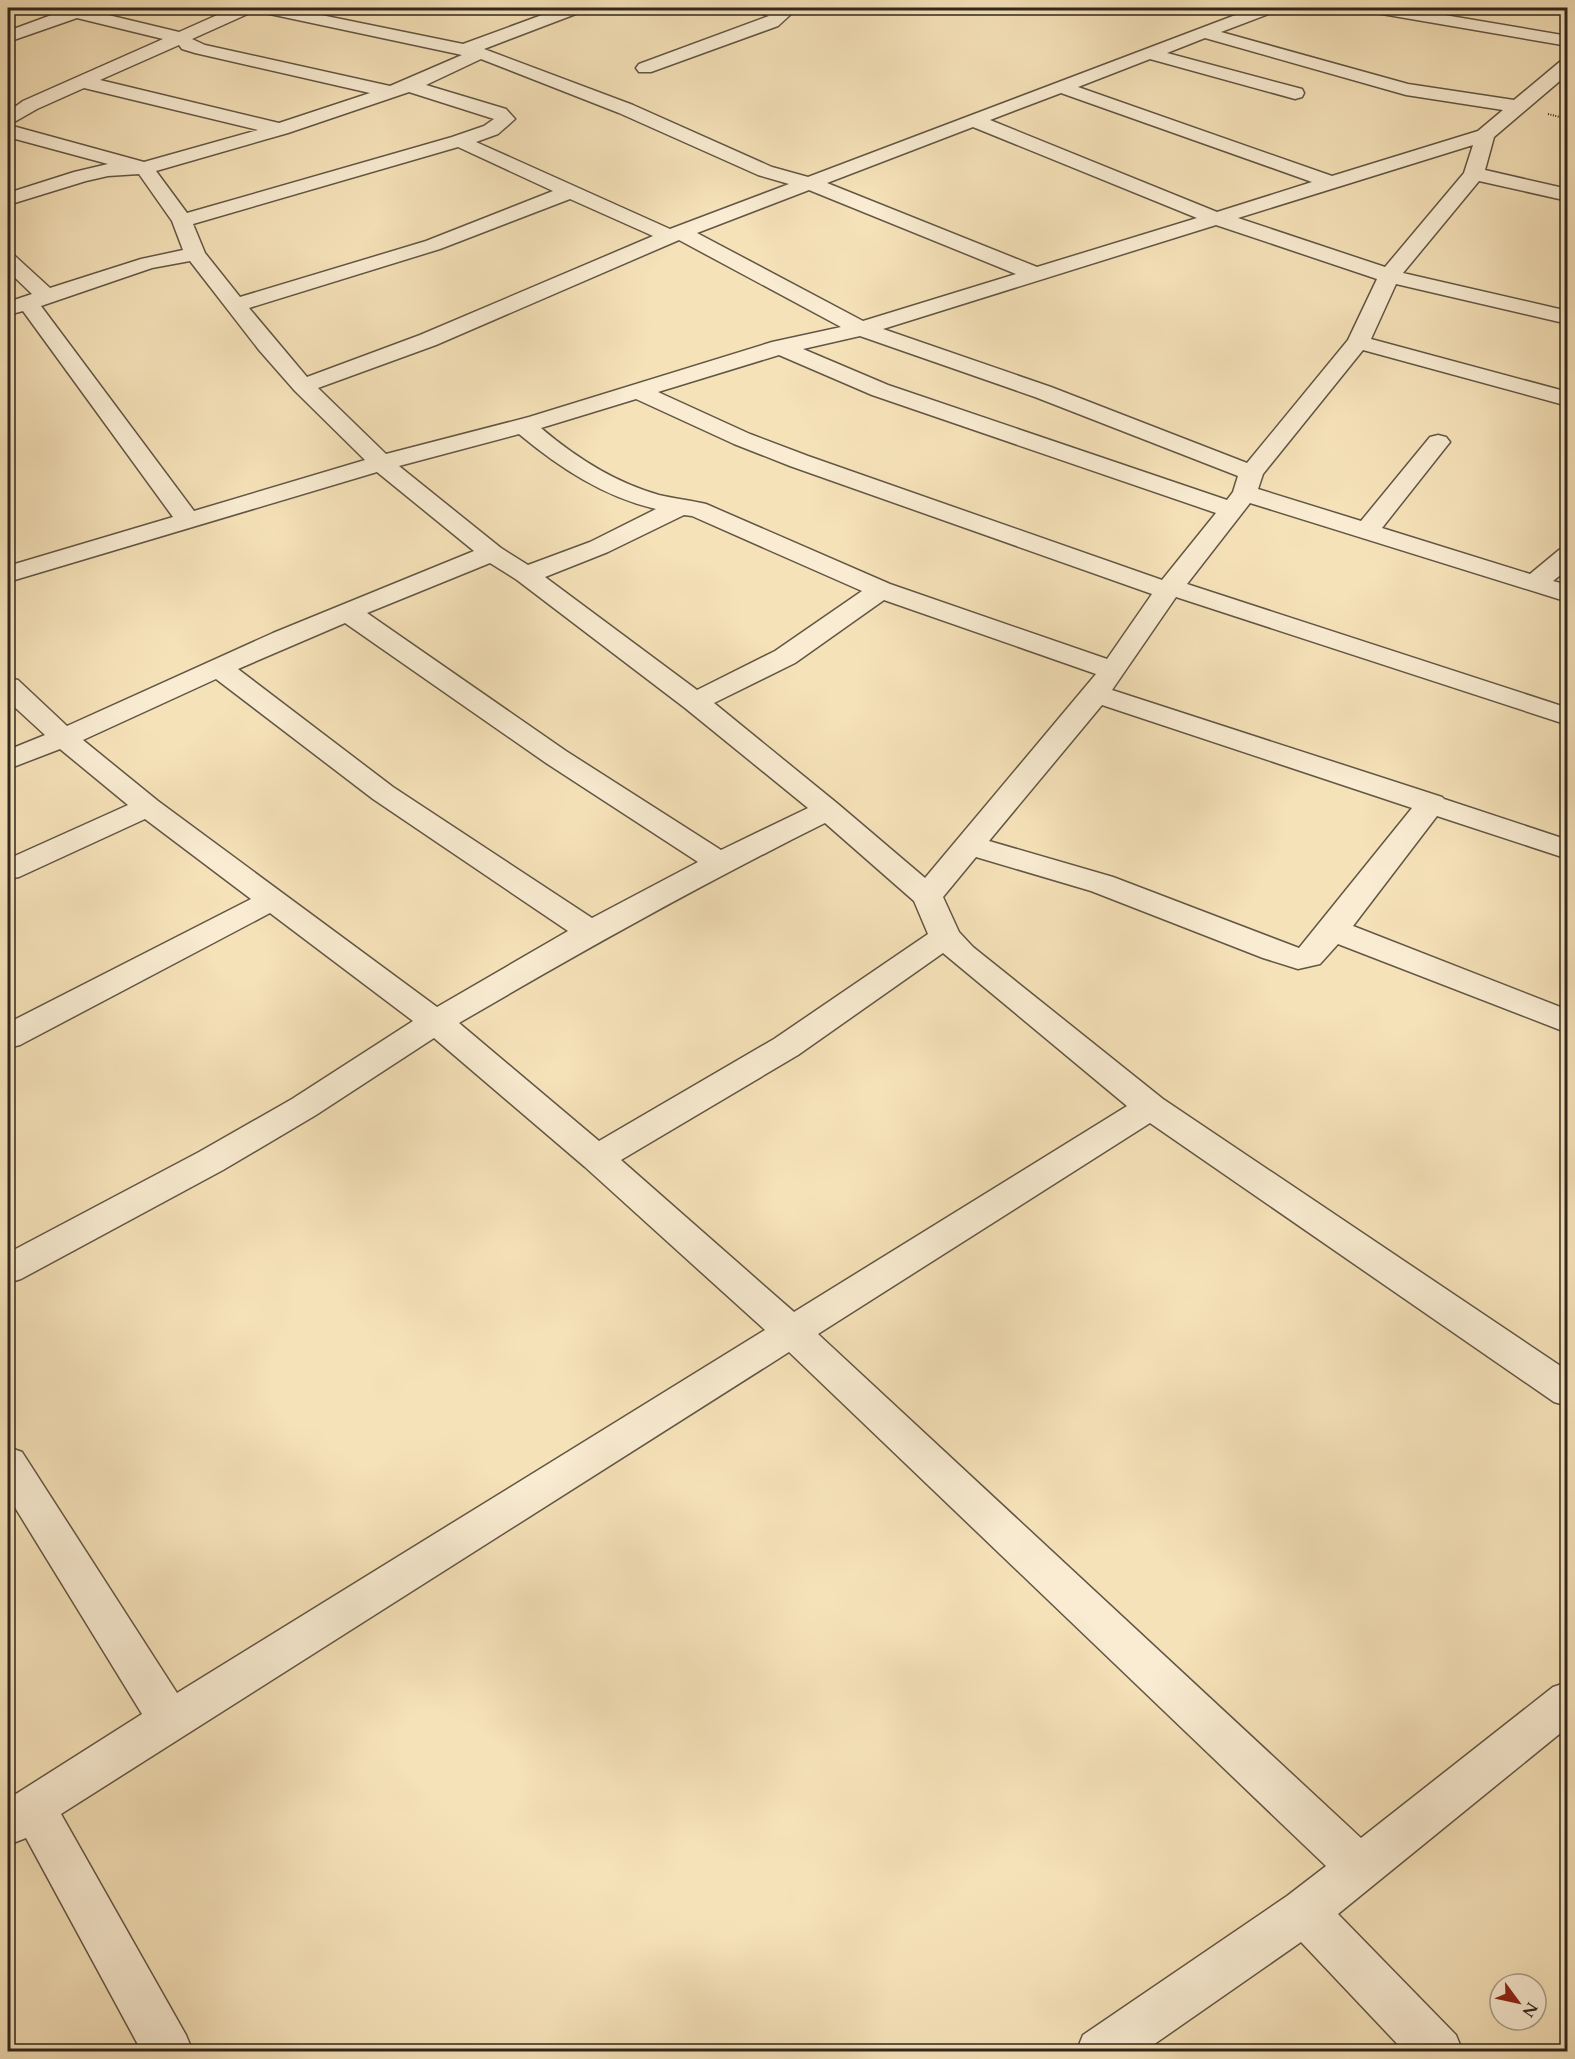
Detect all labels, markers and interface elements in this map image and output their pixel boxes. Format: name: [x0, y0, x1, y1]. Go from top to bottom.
north arrow: [1488, 1972, 1548, 2032]
text: N: [1517, 1998, 1543, 2022]

